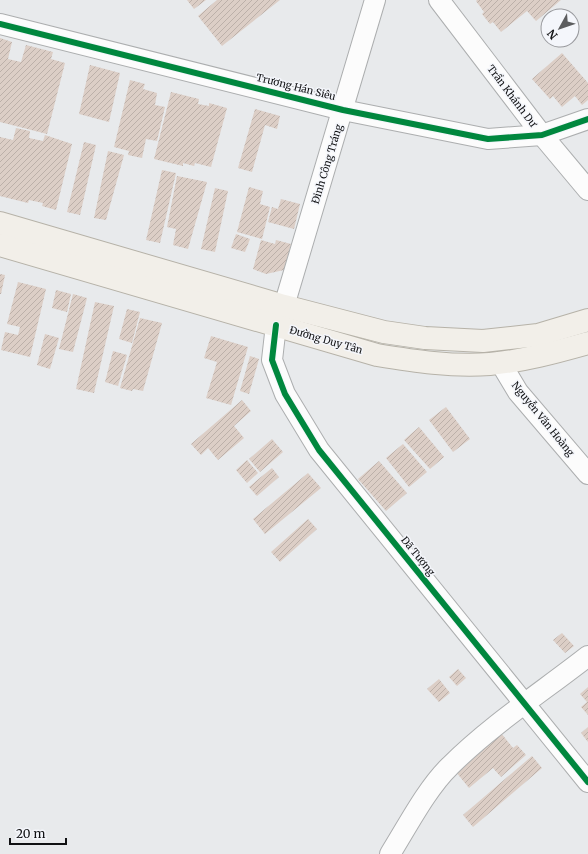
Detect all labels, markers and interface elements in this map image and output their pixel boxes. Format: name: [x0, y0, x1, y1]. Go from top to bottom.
north arrow: [540, 8, 580, 48]
text: N: [544, 26, 560, 42]
street label: Trần Khánh Dư: [484, 62, 540, 130]
street label: Trương Hán Siêu: [255, 71, 337, 103]
street label: Đinh Công Tráng: [309, 123, 345, 205]
street label: Đường Duy Tân: [288, 323, 365, 357]
street label: Nguyễn Văn Hoàng: [509, 379, 577, 459]
street label: Dã Tượng: [398, 534, 438, 578]
scale bar: [10, 820, 66, 846]
text: 20 m: [16, 826, 45, 841]

